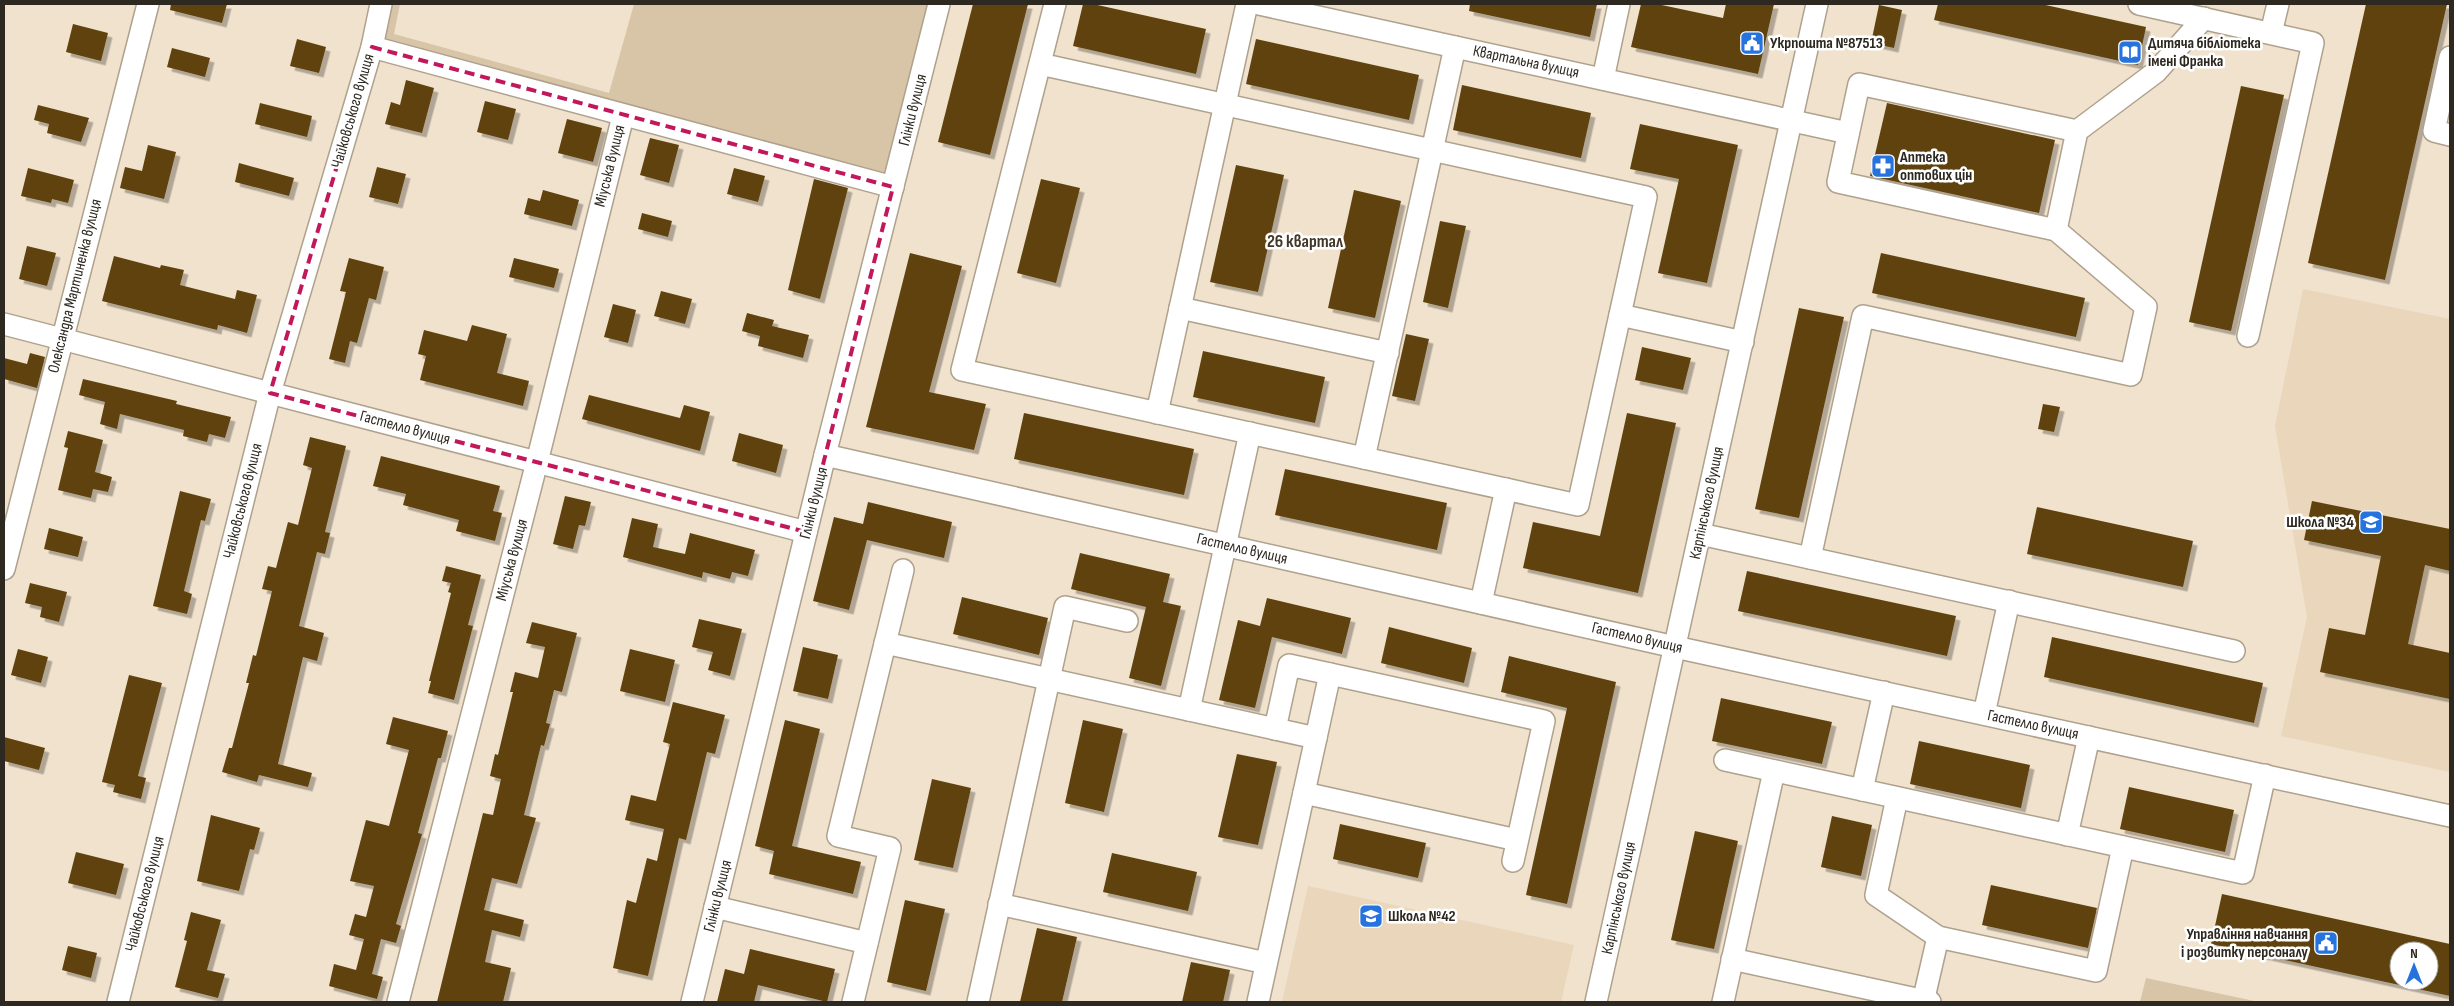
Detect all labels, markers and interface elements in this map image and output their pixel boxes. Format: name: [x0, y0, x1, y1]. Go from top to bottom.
public building icon: Укрпошта №87513: [1739, 30, 1765, 56]
place label: Укрпошта №87513: [1770, 34, 1883, 53]
place label: Дитяча бібліотека імені Франка: [2148, 34, 2261, 71]
library icon: Дитяча бібліотека імені Франка: [2117, 39, 2143, 65]
street label: Квартальна вулиця: [1471, 41, 1581, 83]
street label: Чайковського вулиця: [328, 52, 378, 170]
street label: Глінки вулиця: [895, 72, 931, 148]
street label: Міуська вулиця: [591, 123, 629, 209]
place label: Аптека оптових цін: [1899, 148, 1972, 185]
pharmacy icon: Аптека оптових цін: [1870, 153, 1896, 179]
street label: Олександра Мартиненка вулиця: [44, 197, 106, 375]
district label: 26 квартал: [1267, 231, 1344, 252]
street label: Гастелло вулиця: [358, 407, 452, 449]
street label: Чайковського вулиця: [219, 441, 267, 561]
street label: Карпінського вулиця: [1686, 445, 1728, 561]
street label: Глінки вулиця: [796, 465, 832, 541]
school or university icon: Школа №34: [2358, 509, 2384, 535]
place label: Школа №34: [2286, 513, 2355, 532]
street label: Міуська вулиця: [492, 517, 532, 603]
street label: Гастелло вулиця: [1195, 529, 1289, 569]
street label: Гастелло вулиця: [1590, 618, 1684, 658]
street label: Гастелло вулиця: [1986, 706, 2080, 744]
street label: Чайковського вулиця: [121, 834, 169, 954]
street label: Карпінського вулиця: [1598, 840, 1640, 956]
street label: Глінки вулиця: [700, 858, 736, 934]
school or university icon: Школа №42: [1358, 903, 1384, 929]
place label: Школа №42: [1388, 907, 1456, 926]
place label: Управління навчання і розвитку персоналу: [2181, 925, 2308, 962]
public building icon: Управління навчання і розвитку персоналу: [2313, 930, 2339, 956]
north arrow: [2389, 941, 2439, 991]
text: N: [2410, 945, 2418, 962]

